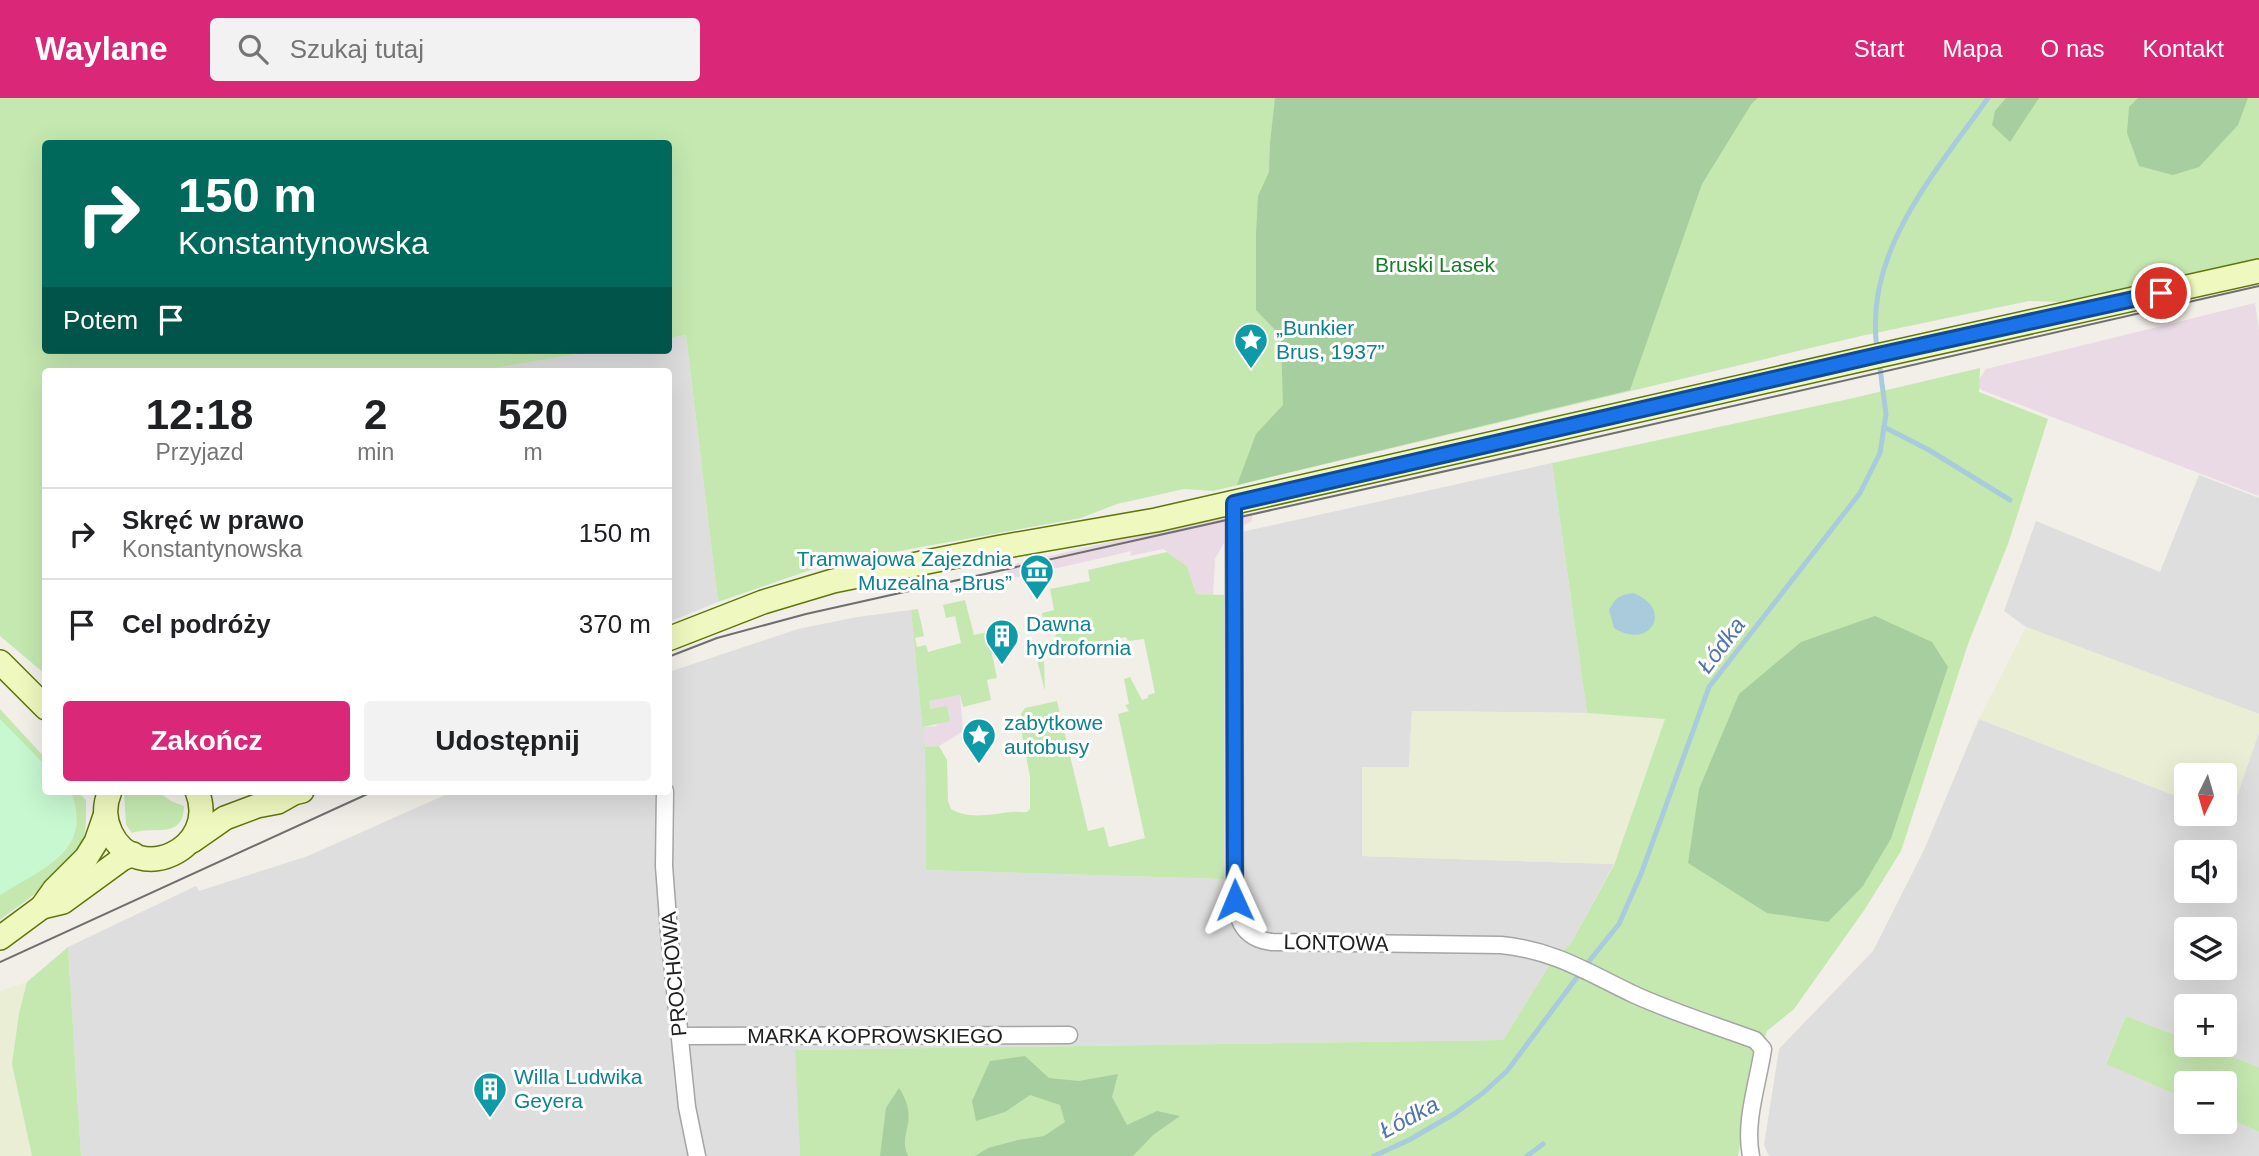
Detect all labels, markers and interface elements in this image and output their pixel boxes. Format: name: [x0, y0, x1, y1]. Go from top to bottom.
search box: [210, 18, 700, 81]
text: Waylane: [35, 30, 168, 67]
icon: search: [234, 30, 272, 68]
text: Szukaj tutaj: [290, 34, 424, 64]
text: Start: [1854, 35, 1905, 62]
text: Mapa: [1943, 35, 2003, 62]
text: O nas: [2041, 35, 2105, 62]
text: Kontakt: [2143, 35, 2224, 62]
icon: right: [63, 168, 154, 259]
text: 150 m: [178, 168, 317, 222]
text: Konstantynowska: [178, 225, 429, 261]
park label: Bruski Lasek: [1375, 253, 1496, 276]
pin: [2131, 263, 2191, 323]
icon: arrive: [2142, 274, 2180, 312]
icon: arrive: [152, 301, 190, 339]
text: Potem: [63, 305, 138, 335]
place label: „Bunkier Brus, 1937”: [1276, 316, 1385, 363]
place icon: „Bunkier Brus, 1937”: [1232, 321, 1270, 370]
text: 12:18: [146, 391, 253, 438]
text: 2: [364, 391, 387, 438]
text: 520: [498, 391, 568, 438]
text: Przyjazd: [155, 439, 244, 465]
text: min: [357, 439, 394, 465]
text: m: [524, 439, 543, 465]
text: Skręć w prawo: [122, 505, 304, 535]
icon: right: [63, 515, 101, 553]
text: 150 m: [579, 518, 651, 548]
text: Konstantynowska: [122, 536, 302, 562]
place label: Tramwajowa Zajezdnia Muzealna „Brus”: [797, 547, 1012, 594]
museum icon: Tramwajowa Zajezdnia Muzealna „Brus”: [1018, 552, 1056, 601]
icon: arrive: [63, 606, 101, 644]
text: Cel podróży: [122, 609, 271, 639]
text: 370 m: [579, 609, 651, 639]
place label: Dawna hydrofornia: [1026, 612, 1131, 659]
water label: Łódka: [1692, 612, 1750, 678]
building icon: Dawna hydrofornia: [983, 617, 1021, 666]
button: Zakończ: [63, 701, 350, 781]
button: Udostępnij: [364, 701, 651, 781]
place label: zabytkowe autobusy: [1004, 711, 1103, 758]
place icon: zabytkowe autobusy: [960, 716, 998, 765]
north arrow: [2174, 763, 2236, 826]
map controls: [2174, 763, 2237, 1134]
button: sound: [2174, 840, 2237, 903]
position arrow: [1198, 863, 1272, 937]
street label: PROCHOWA: [657, 911, 690, 1037]
button: layers: [2174, 917, 2237, 980]
street label: LONTOWA: [1283, 930, 1389, 955]
button: +: [2174, 994, 2237, 1057]
street label: MARKA KOPROWSKIEGO: [747, 1024, 1003, 1047]
place label: Willa Ludwika Geyera: [514, 1065, 643, 1112]
building icon: Willa Ludwika Geyera: [471, 1070, 509, 1119]
button: −: [2174, 1071, 2237, 1134]
water label: Łódka: [1375, 1091, 1443, 1143]

